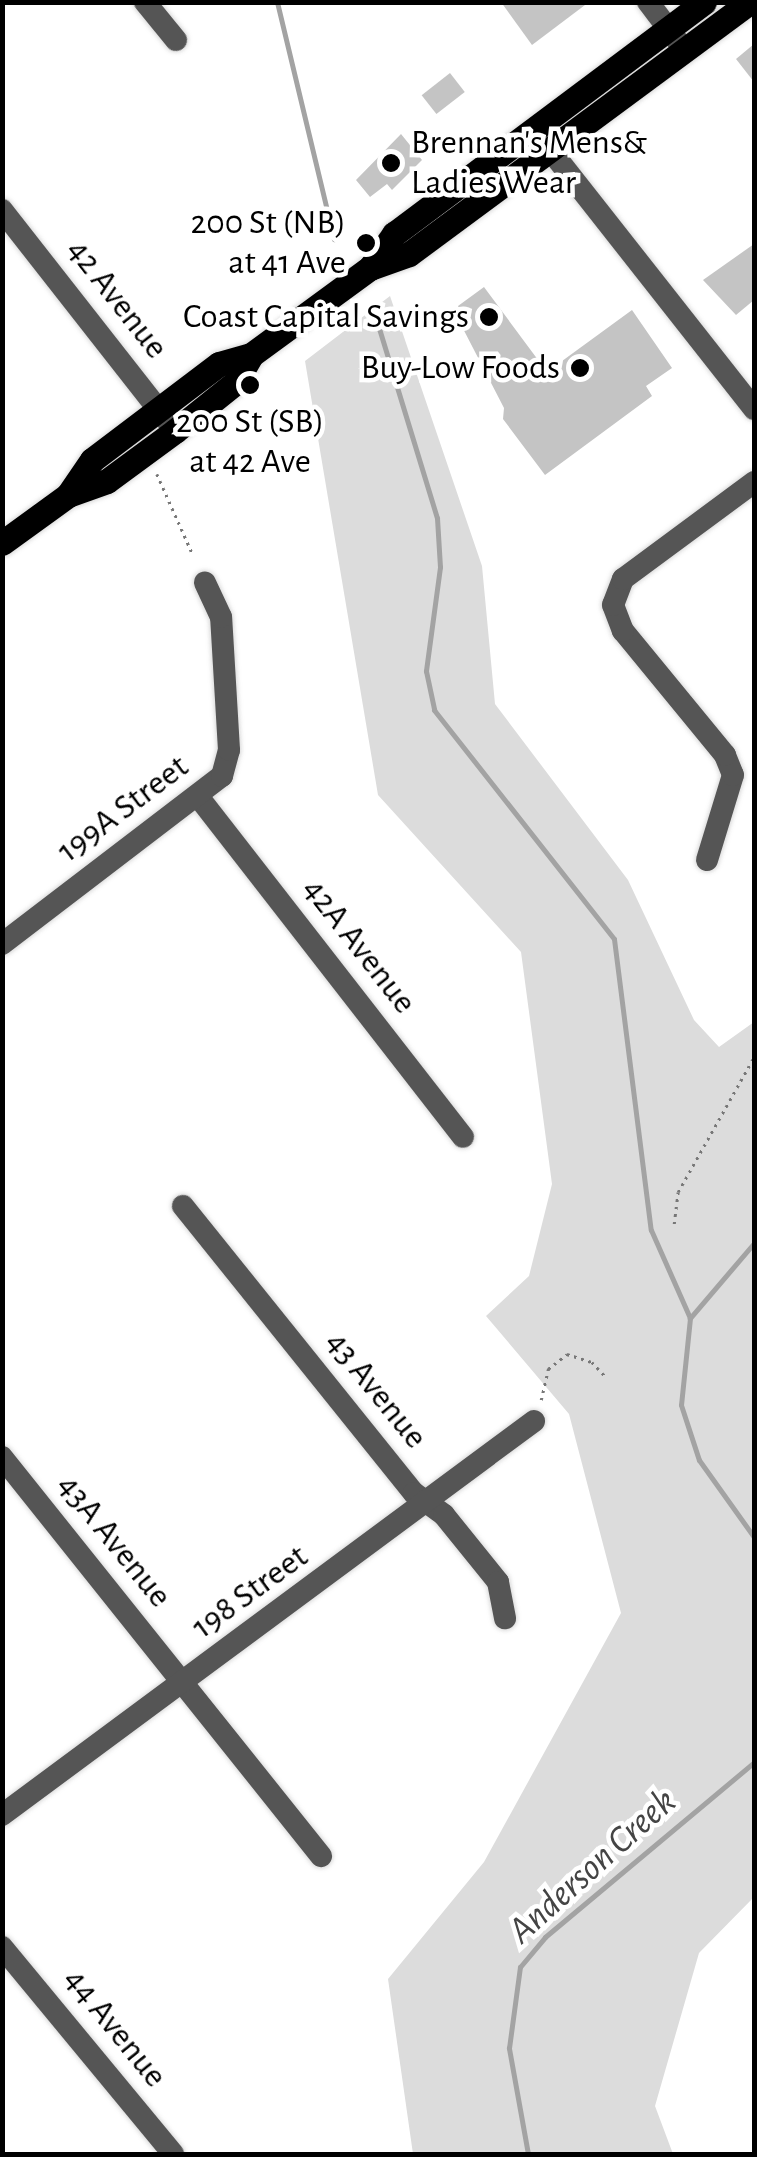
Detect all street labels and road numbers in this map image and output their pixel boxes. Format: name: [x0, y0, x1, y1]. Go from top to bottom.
street label: 42 Avenue: [57, 231, 177, 367]
street label: 199A Street: [49, 746, 197, 872]
street label: 42A Avenue: [293, 870, 425, 1022]
street label: 43 Avenue: [316, 1323, 436, 1457]
street label: 43A Avenue: [48, 1466, 180, 1616]
street label: 198 Street: [184, 1536, 316, 1648]
street label: 44 Avenue: [54, 1960, 176, 2096]

